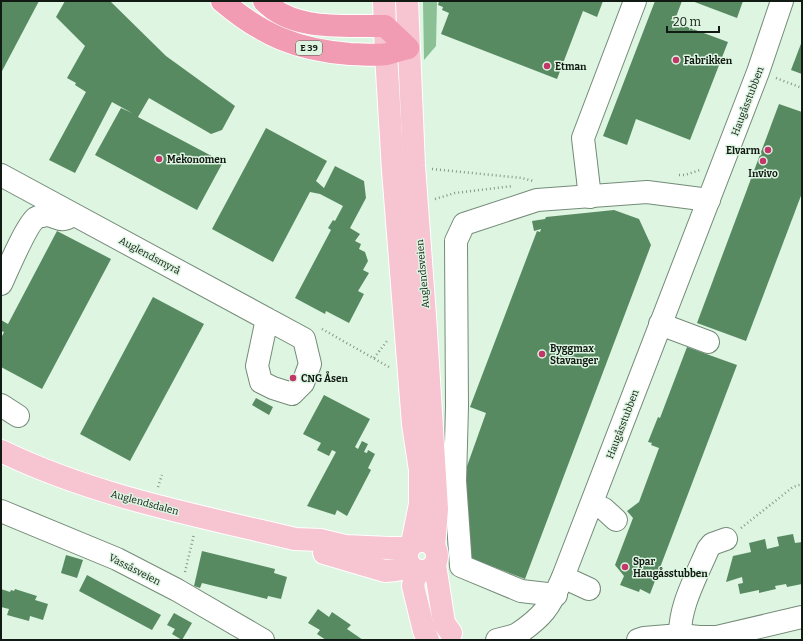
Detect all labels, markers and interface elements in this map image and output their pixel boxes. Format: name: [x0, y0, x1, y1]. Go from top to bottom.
scale bar: [667, 8, 719, 34]
text: 20 m: [673, 15, 702, 29]
road number: E 39: [296, 41, 322, 55]
marker: Fabrikken: [671, 55, 681, 65]
place label: Fabrikken: [684, 55, 733, 67]
marker: Etman: [542, 61, 552, 71]
place label: Etman: [555, 61, 587, 73]
street label: Haugåsstubben: [729, 64, 767, 138]
place label: Elvarm: [726, 145, 760, 157]
marker: Elvarm: [763, 145, 773, 155]
marker: Mekonomen: [154, 154, 164, 164]
place label: Mekonomen: [167, 154, 227, 166]
marker: Invivo: [758, 156, 768, 166]
place label: Invivo: [748, 168, 778, 180]
street label: Auglendsmyrå: [117, 235, 183, 277]
street label: Auglendsveien: [414, 238, 432, 309]
place label: Byggmax Stavanger: [550, 343, 599, 367]
marker: Byggmax Stavanger: [537, 349, 547, 359]
place label: CNG Åsen: [301, 371, 348, 385]
marker: CNG Åsen: [288, 373, 298, 383]
street label: Haugåsstubben: [604, 387, 642, 461]
street label: Auglendsdalen: [109, 488, 181, 518]
street label: Vassåsveien: [107, 552, 163, 588]
place label: Spar Haugåsstubben: [633, 556, 708, 580]
marker: Spar Haugåsstubben: [620, 562, 630, 572]

